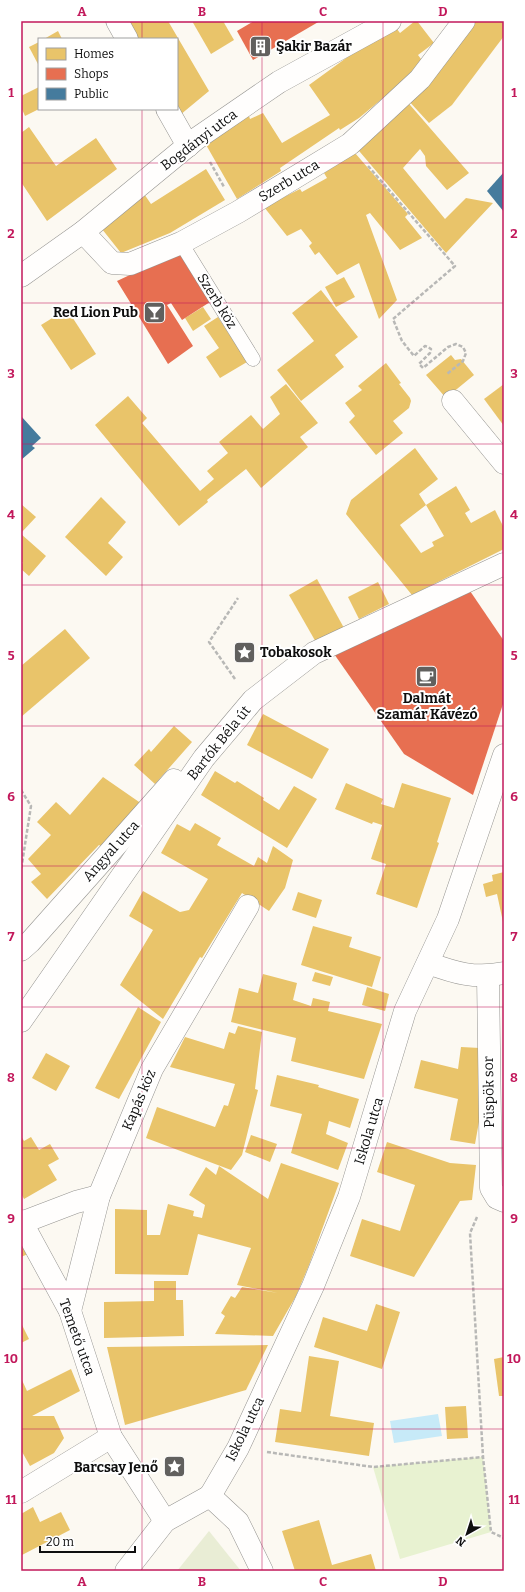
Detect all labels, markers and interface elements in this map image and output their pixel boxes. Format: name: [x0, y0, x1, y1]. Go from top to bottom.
text: A: [77, 4, 87, 19]
text: B: [198, 4, 206, 19]
text: C: [319, 4, 327, 19]
text: D: [438, 4, 448, 19]
building icon: Şakir Bazár: [248, 33, 274, 59]
legend: [38, 38, 178, 110]
place label: Şakir Bazár: [276, 38, 352, 55]
text: Homes: [74, 47, 114, 61]
text: Shops: [74, 67, 109, 81]
text: 1: [8, 85, 14, 100]
text: 1: [511, 85, 517, 100]
text: Public: [74, 87, 109, 101]
street label: Bogdányi utca: [157, 106, 241, 174]
street label: Szerb utca: [256, 156, 323, 206]
text: 2: [7, 226, 15, 241]
text: 2: [510, 226, 518, 241]
street label: Szerb köz: [193, 270, 241, 332]
bar icon: Red Lion Pub: [141, 299, 167, 325]
place label: Red Lion Pub: [53, 304, 138, 321]
text: 3: [7, 366, 15, 381]
text: 3: [510, 366, 518, 381]
text: 4: [7, 507, 15, 522]
text: 4: [510, 507, 518, 522]
place icon: Tobakosok: [231, 639, 257, 665]
place label: Tobakosok: [260, 644, 332, 661]
text: 5: [7, 648, 15, 663]
text: 5: [510, 648, 518, 663]
cafe icon: Dalmát Szamár Kávézó: [414, 663, 440, 689]
place label: Dalmát Szamár Kávézó: [376, 690, 478, 723]
street label: Bartók Béla út: [184, 702, 254, 784]
text: 6: [7, 789, 15, 804]
text: 6: [510, 789, 518, 804]
street label: Angyal utca: [79, 817, 143, 885]
text: 7: [8, 929, 15, 944]
text: 7: [511, 929, 518, 944]
street label: Püspök sor: [480, 1056, 498, 1128]
street label: Kapás köz: [119, 1067, 160, 1133]
text: 8: [7, 1070, 15, 1085]
text: 8: [510, 1070, 518, 1085]
street label: Iskola utca: [351, 1095, 387, 1167]
text: 9: [7, 1211, 15, 1226]
text: 9: [510, 1211, 518, 1226]
street label: Temető utca: [55, 1296, 99, 1378]
text: 10: [4, 1351, 18, 1366]
text: 10: [507, 1351, 521, 1366]
street label: Iskola utca: [222, 1394, 268, 1464]
place icon: Barcsay Jenő: [161, 1454, 187, 1480]
place label: Barcsay Jenő: [74, 1459, 158, 1476]
text: 11: [5, 1492, 17, 1507]
text: 11: [508, 1492, 520, 1507]
north arrow: [447, 1514, 487, 1554]
scale bar: [40, 1528, 135, 1554]
text: N: [453, 1533, 468, 1549]
text: 20 m: [46, 1535, 75, 1549]
text: A: [77, 1574, 87, 1589]
text: B: [198, 1574, 206, 1589]
text: C: [319, 1574, 327, 1589]
text: D: [438, 1574, 448, 1589]

